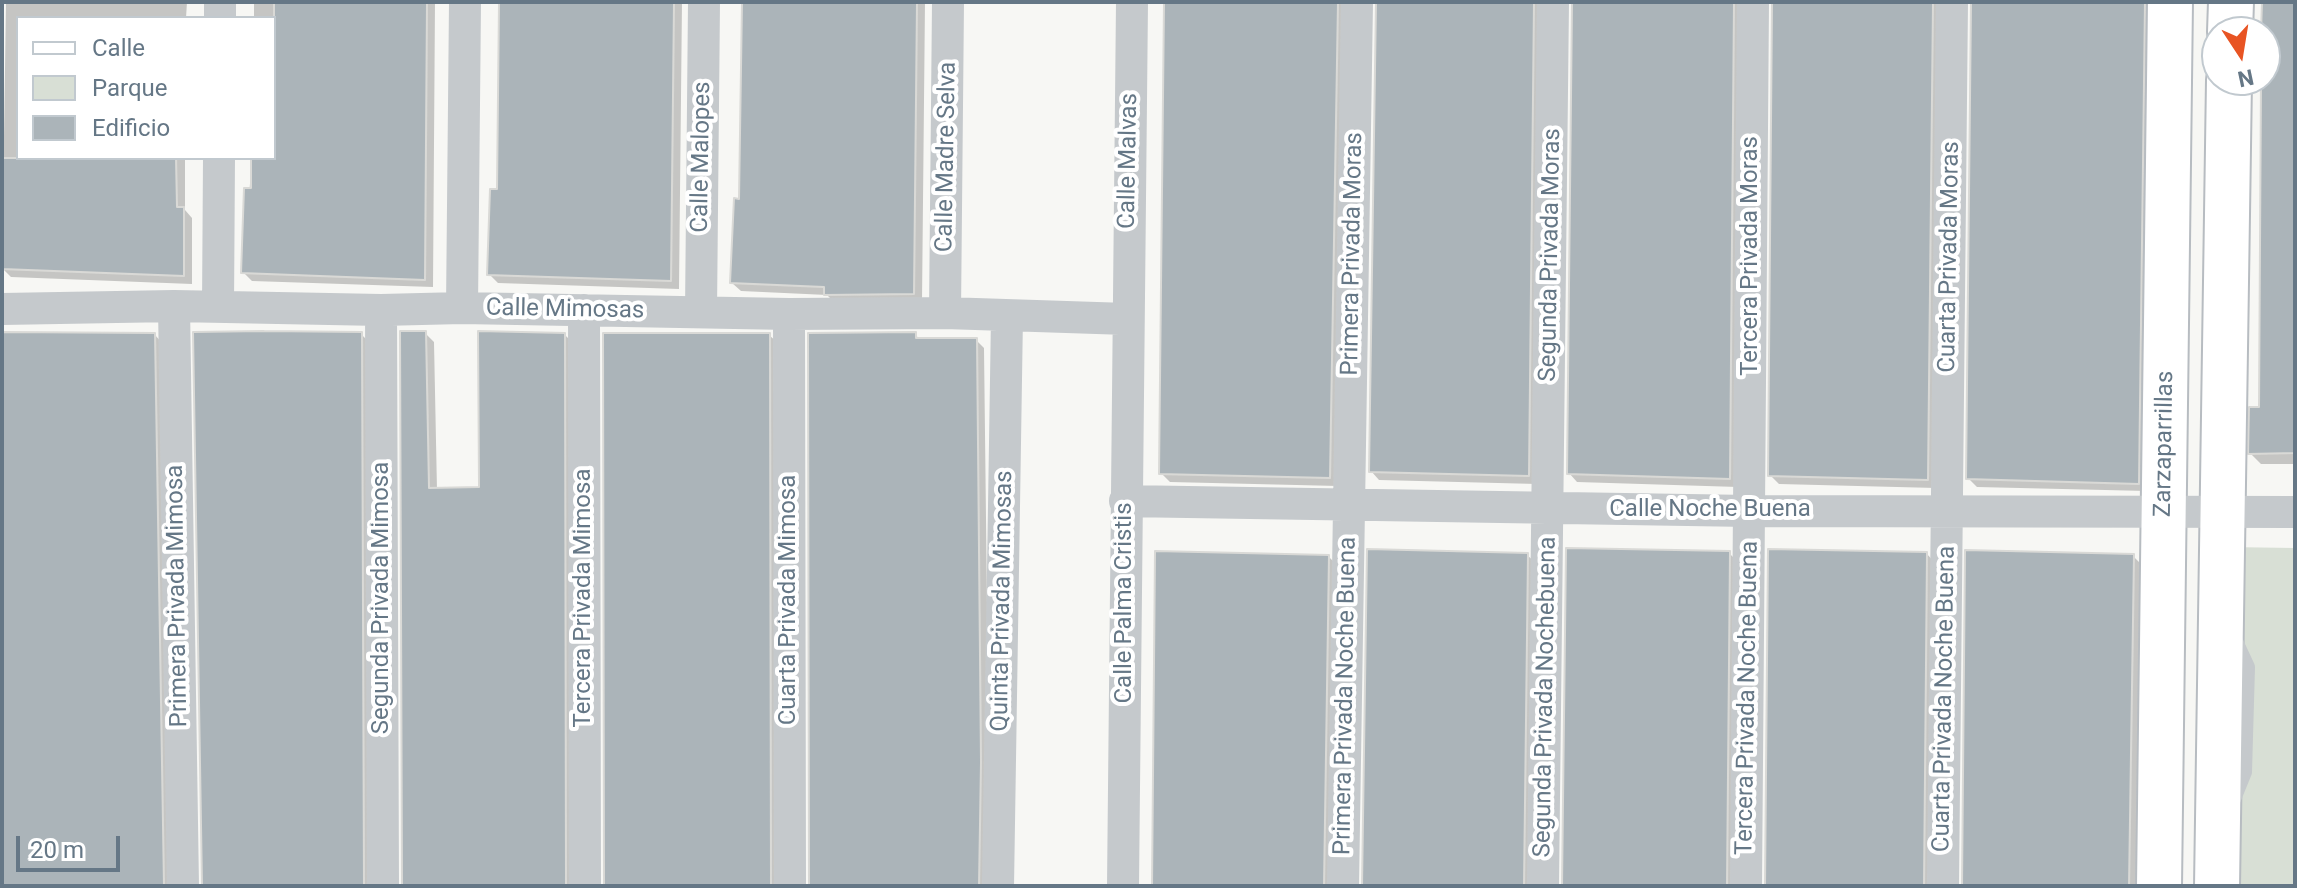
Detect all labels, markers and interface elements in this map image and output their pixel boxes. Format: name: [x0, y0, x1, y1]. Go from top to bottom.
legend: [16, 16, 276, 160]
north arrow: [2201, 16, 2281, 96]
text: Calle: [92, 34, 145, 62]
street label: Calle Madre Selva: [931, 62, 963, 252]
text: N: [2235, 64, 2256, 92]
text: Parque: [92, 74, 168, 102]
street label: Calle Malopes: [686, 81, 718, 233]
street label: Calle Malvas: [1113, 93, 1145, 229]
text: Edificio: [92, 114, 170, 142]
street label: Segunda Privada Moras: [1534, 128, 1568, 382]
street label: Primera Privada Moras: [1336, 132, 1370, 376]
street label: Tercera Privada Moras: [1737, 136, 1765, 376]
street label: Cuarta Privada Moras: [1934, 141, 1966, 373]
street label: Calle Mimosas: [486, 294, 644, 326]
street label: Zarzaparrillas: [2149, 371, 2181, 517]
street label: Segunda Privada Mimosa: [368, 462, 396, 734]
street label: Primera Privada Mimosa: [161, 464, 195, 728]
street label: Tercera Privada Mimosa: [570, 469, 598, 727]
street label: Quinta Privada Mimosas: [986, 470, 1020, 732]
street label: Cuarta Privada Mimosa: [775, 475, 803, 725]
street label: Calle Noche Buena: [1609, 496, 1811, 524]
street label: Calle Palma Cristis: [1111, 502, 1139, 704]
street label: Segunda Privada Nochebuena: [1529, 536, 1563, 858]
street label: Primera Privada Noche Buena: [1329, 537, 1363, 855]
street label: Tercera Privada Noche Buena: [1731, 541, 1765, 855]
street label: Cuarta Privada Noche Buena: [1928, 546, 1962, 852]
scale bar: [20, 820, 124, 870]
text: 20 m: [30, 836, 84, 864]

